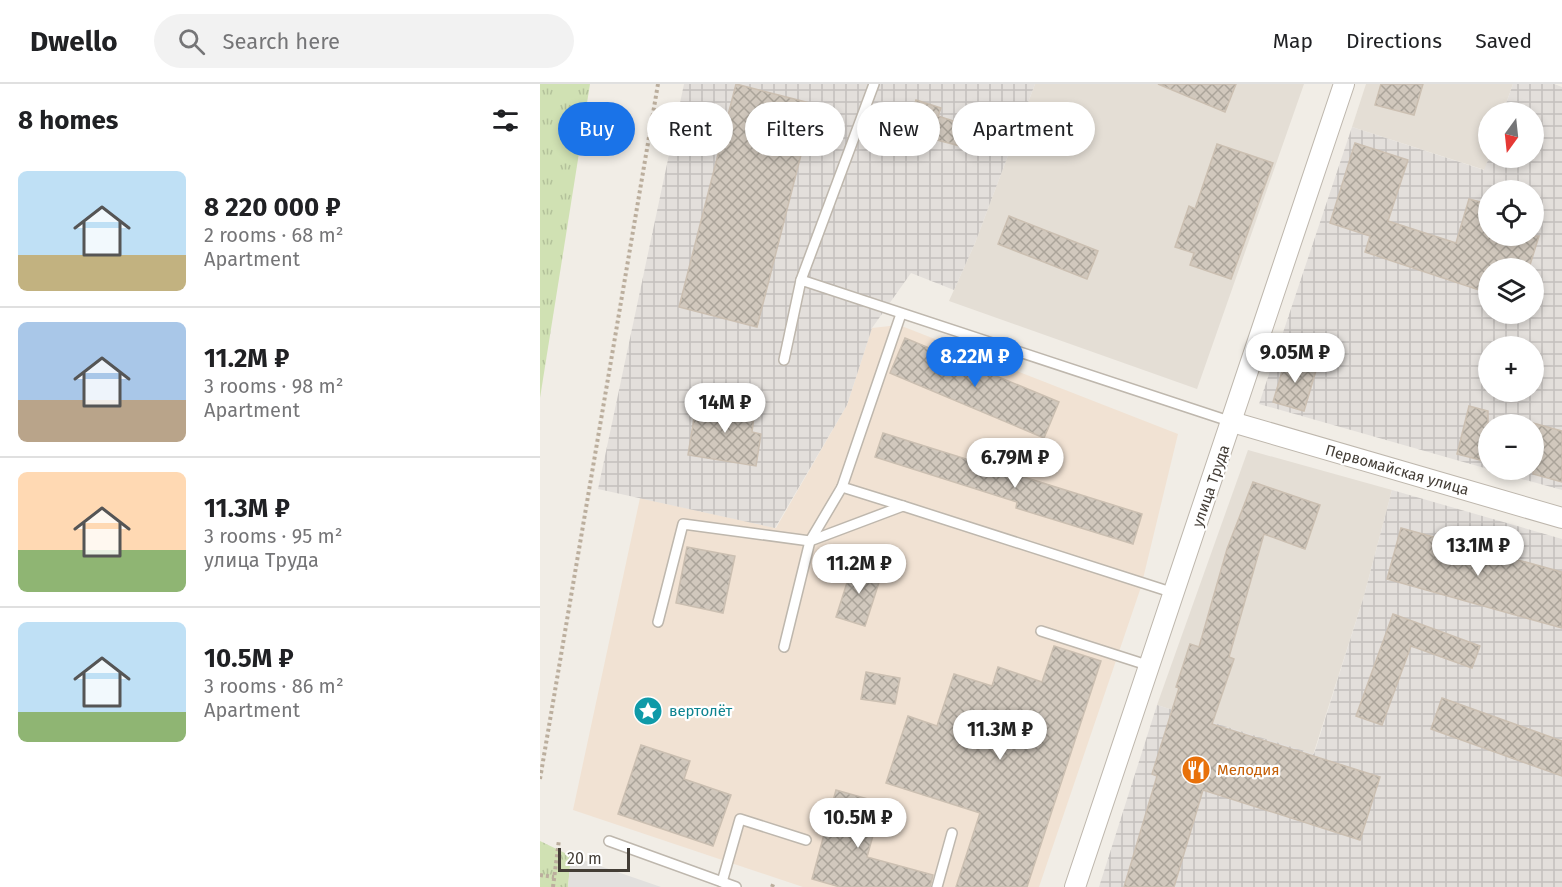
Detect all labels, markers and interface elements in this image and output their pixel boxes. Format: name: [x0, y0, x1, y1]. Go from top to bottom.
search box: [154, 14, 574, 68]
text: Dwello: [30, 25, 118, 58]
icon: search: [175, 25, 208, 58]
text: Search here: [223, 28, 340, 55]
text: Map: [1273, 28, 1313, 54]
text: Directions: [1346, 28, 1442, 54]
text: Saved: [1475, 28, 1532, 54]
chip: Buy: [558, 102, 635, 156]
chip: Rent: [647, 102, 733, 156]
chip: Filters: [745, 102, 845, 156]
chip: New: [857, 102, 940, 156]
chip: Apartment: [952, 102, 1095, 156]
north arrow: [1478, 102, 1544, 168]
map controls: [1478, 102, 1544, 480]
icon: filters: [489, 104, 522, 137]
text: 8 homes: [18, 105, 118, 136]
button: locate: [1478, 180, 1544, 246]
text: 8 220 000 ₽: [204, 192, 341, 223]
icon: home: [66, 195, 138, 267]
text: 2 rooms · 68 m²: [204, 223, 344, 247]
text: Apartment: [204, 247, 300, 271]
button: layers: [1478, 258, 1544, 324]
pin: 9.05M ₽: [1240, 333, 1350, 384]
button: +: [1478, 336, 1544, 402]
pin: 8.22M ₽: [920, 337, 1030, 388]
text: 9.05M ₽: [1260, 340, 1330, 364]
text: 11.2M ₽: [204, 343, 289, 374]
text: 8.22M ₽: [940, 344, 1010, 368]
icon: home: [66, 346, 138, 418]
text: 3 rooms · 98 m²: [204, 374, 344, 398]
pin: 14M ₽: [683, 383, 767, 434]
text: 14M ₽: [699, 390, 751, 414]
text: Apartment: [204, 398, 300, 422]
button: −: [1478, 414, 1544, 480]
pin: 6.79M ₽: [960, 438, 1070, 489]
street label: Первомайская улица: [1323, 441, 1471, 499]
street label: улица Труда: [1188, 442, 1234, 530]
text: 6.79M ₽: [981, 445, 1049, 469]
text: 11.3M ₽: [204, 493, 290, 524]
icon: home: [66, 496, 138, 568]
text: 3 rooms · 95 m²: [204, 524, 343, 548]
pin: 13.1M ₽: [1423, 526, 1533, 577]
text: 13.1M ₽: [1446, 533, 1510, 557]
pin: 11.2M ₽: [804, 544, 914, 595]
text: улица Труда: [204, 548, 319, 572]
text: 11.2M ₽: [826, 551, 892, 575]
text: 10.5M ₽: [204, 643, 294, 674]
icon: home: [66, 646, 138, 718]
text: 3 rooms · 86 m²: [204, 674, 344, 698]
place icon: вертолёт: [632, 695, 664, 727]
text: Apartment: [204, 698, 300, 722]
place label: вертолёт: [669, 702, 733, 720]
pin: 11.3M ₽: [945, 710, 1055, 761]
text: 11.3M ₽: [967, 717, 1033, 741]
restaurant icon: Мелодия: [1180, 754, 1212, 786]
place label: Мелодия: [1217, 761, 1280, 779]
pin: 10.5M ₽: [803, 798, 913, 849]
text: 10.5M ₽: [823, 805, 893, 829]
scale bar: [558, 845, 630, 872]
text: 20 m: [567, 849, 602, 868]

